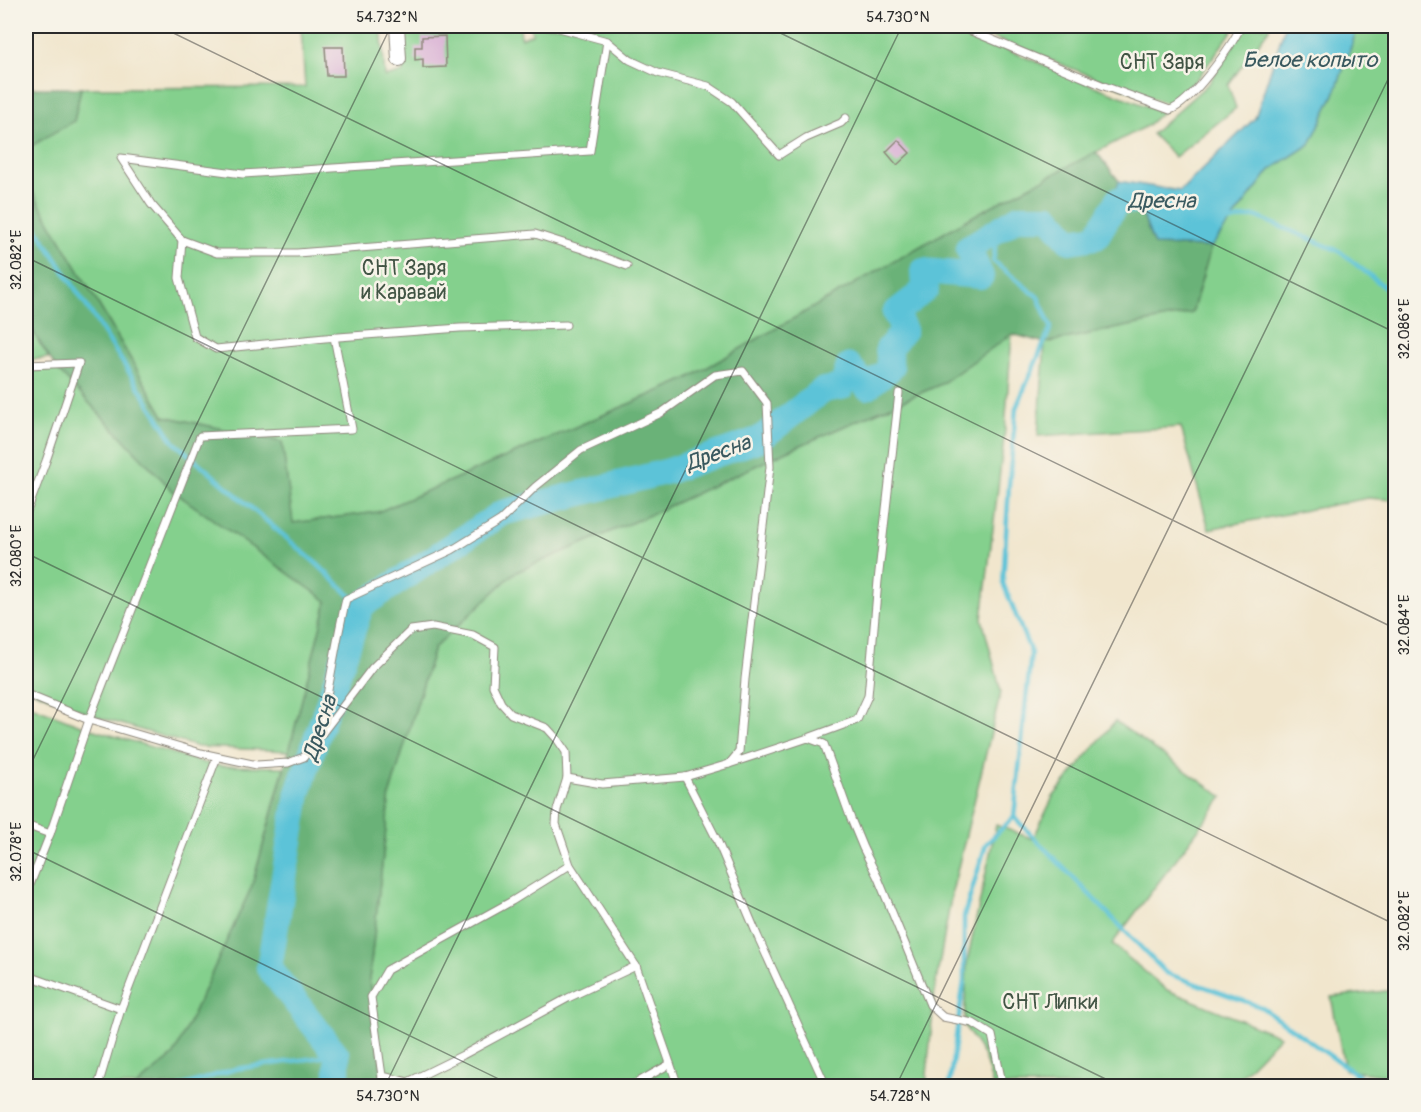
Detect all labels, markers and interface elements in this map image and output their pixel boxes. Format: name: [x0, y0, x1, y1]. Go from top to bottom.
text: 54.732°N: [356, 8, 418, 27]
text: 54.730°N: [866, 8, 930, 27]
water label: Белое копыто: [1243, 46, 1379, 74]
park label: СНТ Заря: [1120, 49, 1204, 76]
water label: Дресна: [1128, 187, 1197, 215]
text: 32.082°E: [7, 230, 26, 290]
park label: СНТ Заря и Каравай: [361, 255, 447, 306]
text: 32.086°E: [1395, 298, 1414, 359]
water label: Дресна: [681, 428, 756, 478]
text: 32.080°E: [7, 525, 26, 587]
text: 32.084°E: [1395, 594, 1414, 655]
water label: Дресна: [296, 690, 344, 765]
text: 32.078°E: [7, 822, 26, 882]
text: 32.082°E: [1395, 891, 1414, 951]
park label: СНТ Липки: [1002, 989, 1098, 1016]
text: 54.730°N: [356, 1087, 420, 1106]
text: 54.728°N: [870, 1087, 930, 1106]

